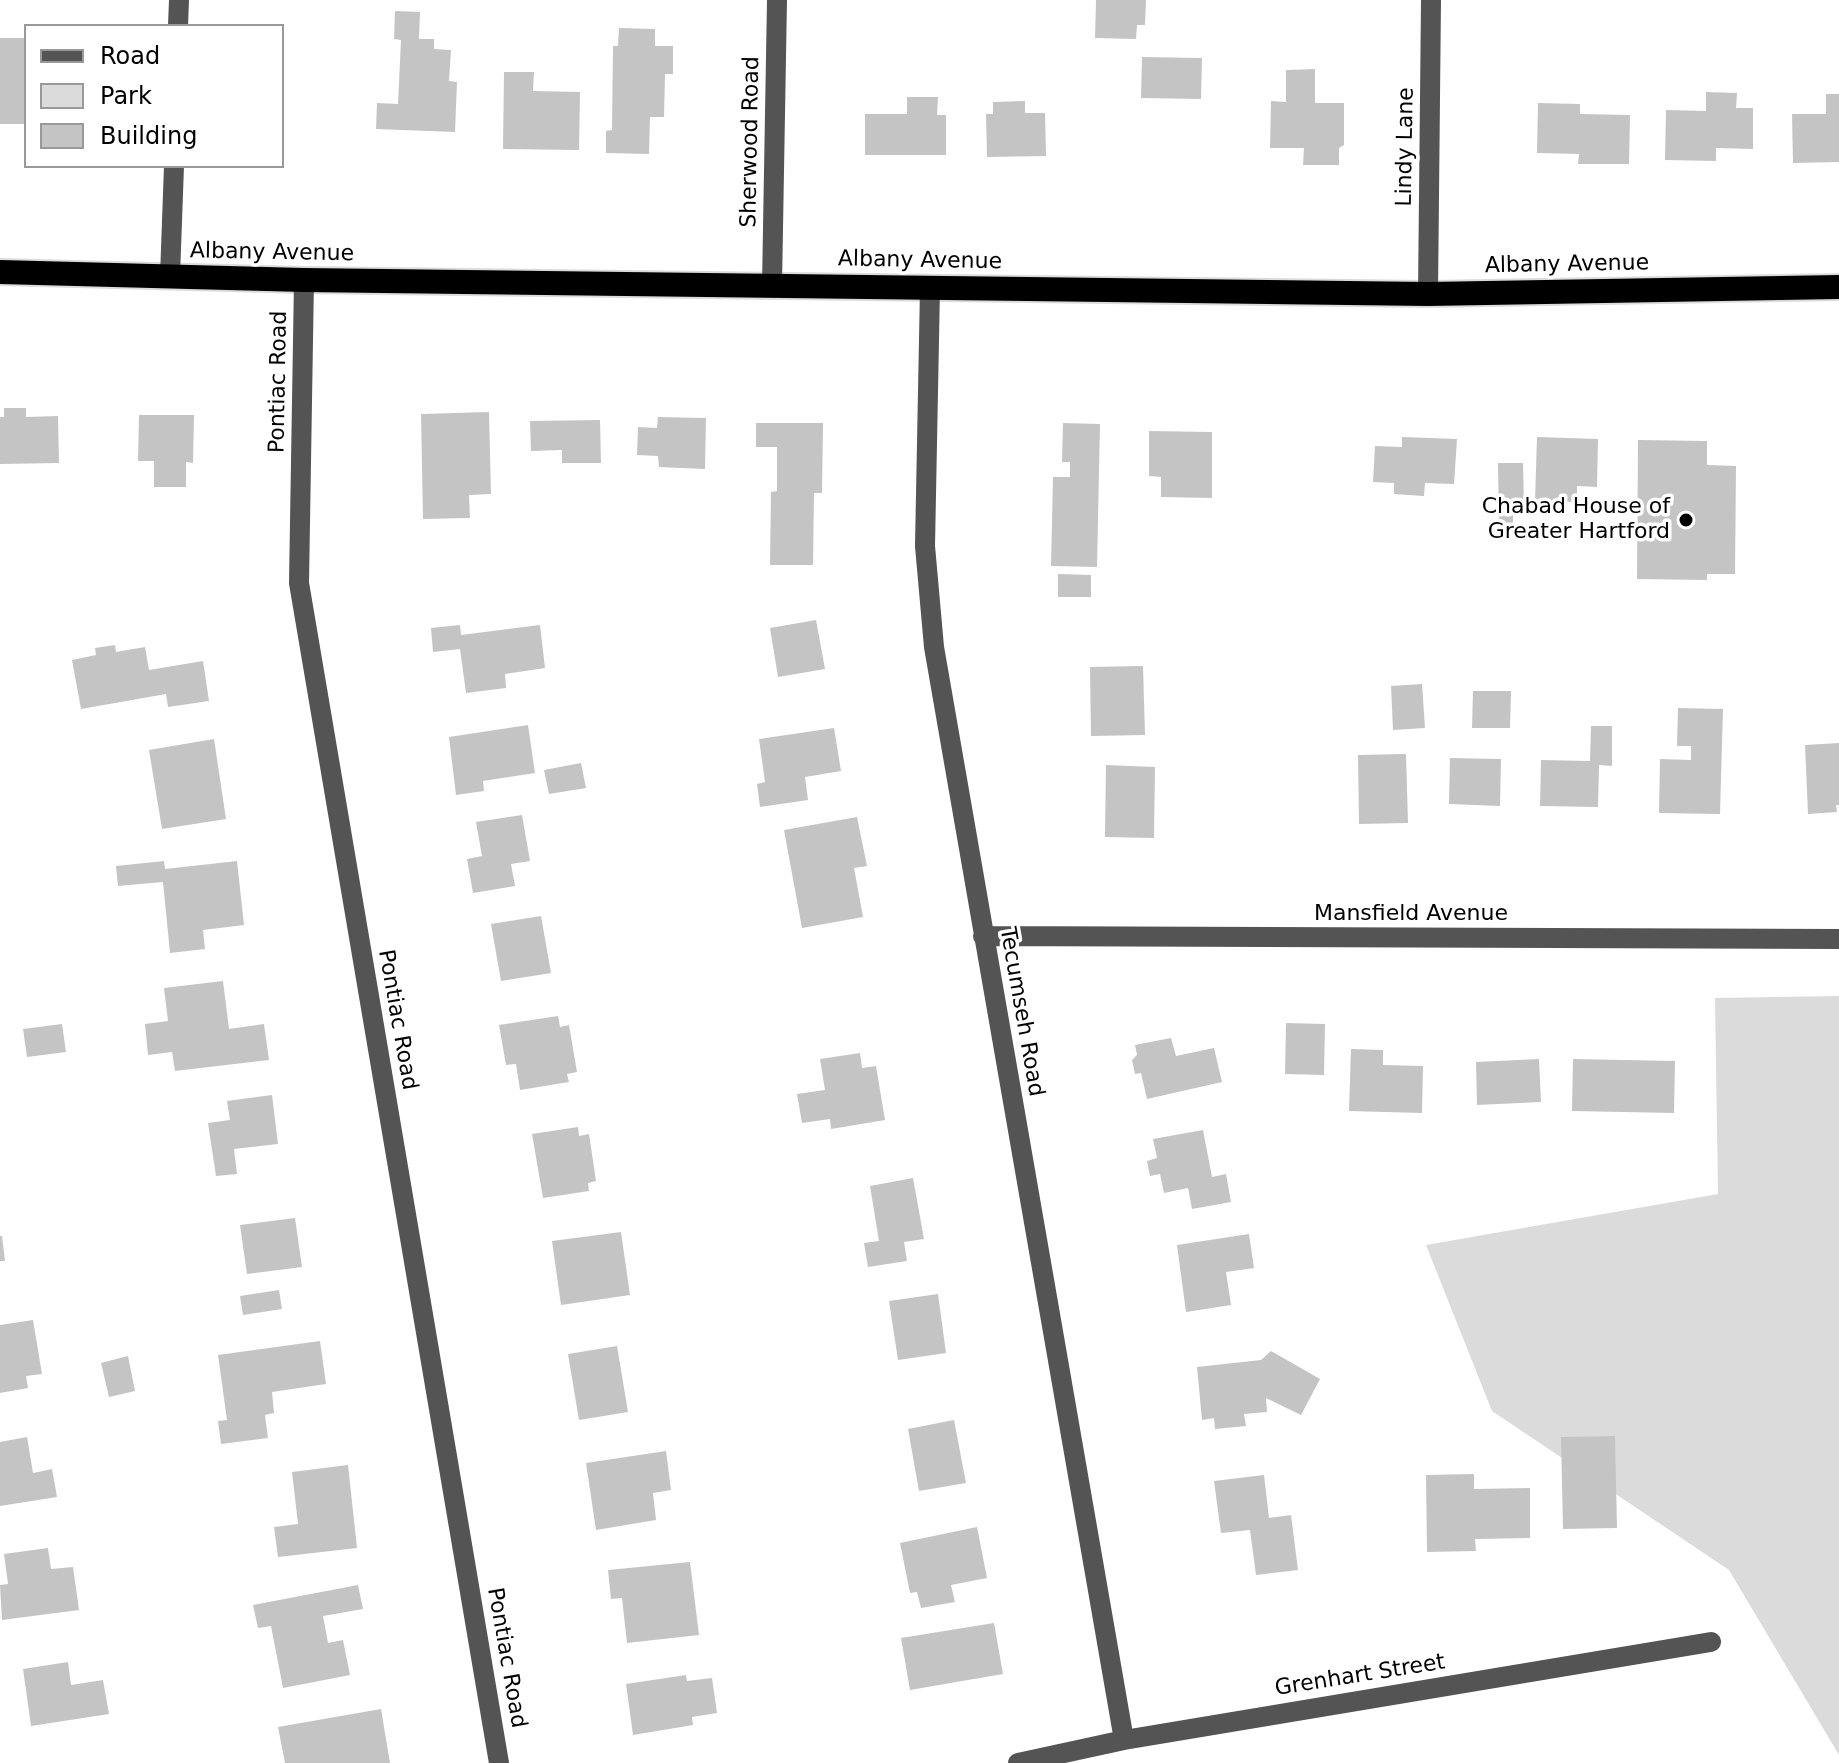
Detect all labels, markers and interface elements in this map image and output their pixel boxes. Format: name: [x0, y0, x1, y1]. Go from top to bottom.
legend: [24, 24, 284, 168]
text: Road: [100, 42, 160, 70]
street label: Sherwood Road: [736, 56, 766, 228]
text: Park: [100, 82, 152, 110]
street label: Lindy Lane: [1392, 87, 1420, 207]
text: Building: [100, 122, 197, 150]
street label: Albany Avenue: [190, 238, 354, 268]
street label: Albany Avenue: [838, 246, 1002, 276]
street label: Albany Avenue: [1485, 250, 1649, 280]
street label: Pontiac Road: [265, 311, 293, 453]
place label: Chabad House of Greater Hartford: [1482, 494, 1670, 546]
marker: Chabad House of Greater Hartford: [1677, 511, 1695, 529]
street label: Mansfield Avenue: [1314, 901, 1508, 927]
street label: Tecumseh Road: [993, 925, 1049, 1099]
street label: Pontiac Road: [372, 948, 422, 1092]
street label: Pontiac Road: [481, 1586, 531, 1730]
street label: Grenhart Street: [1273, 1650, 1447, 1702]

